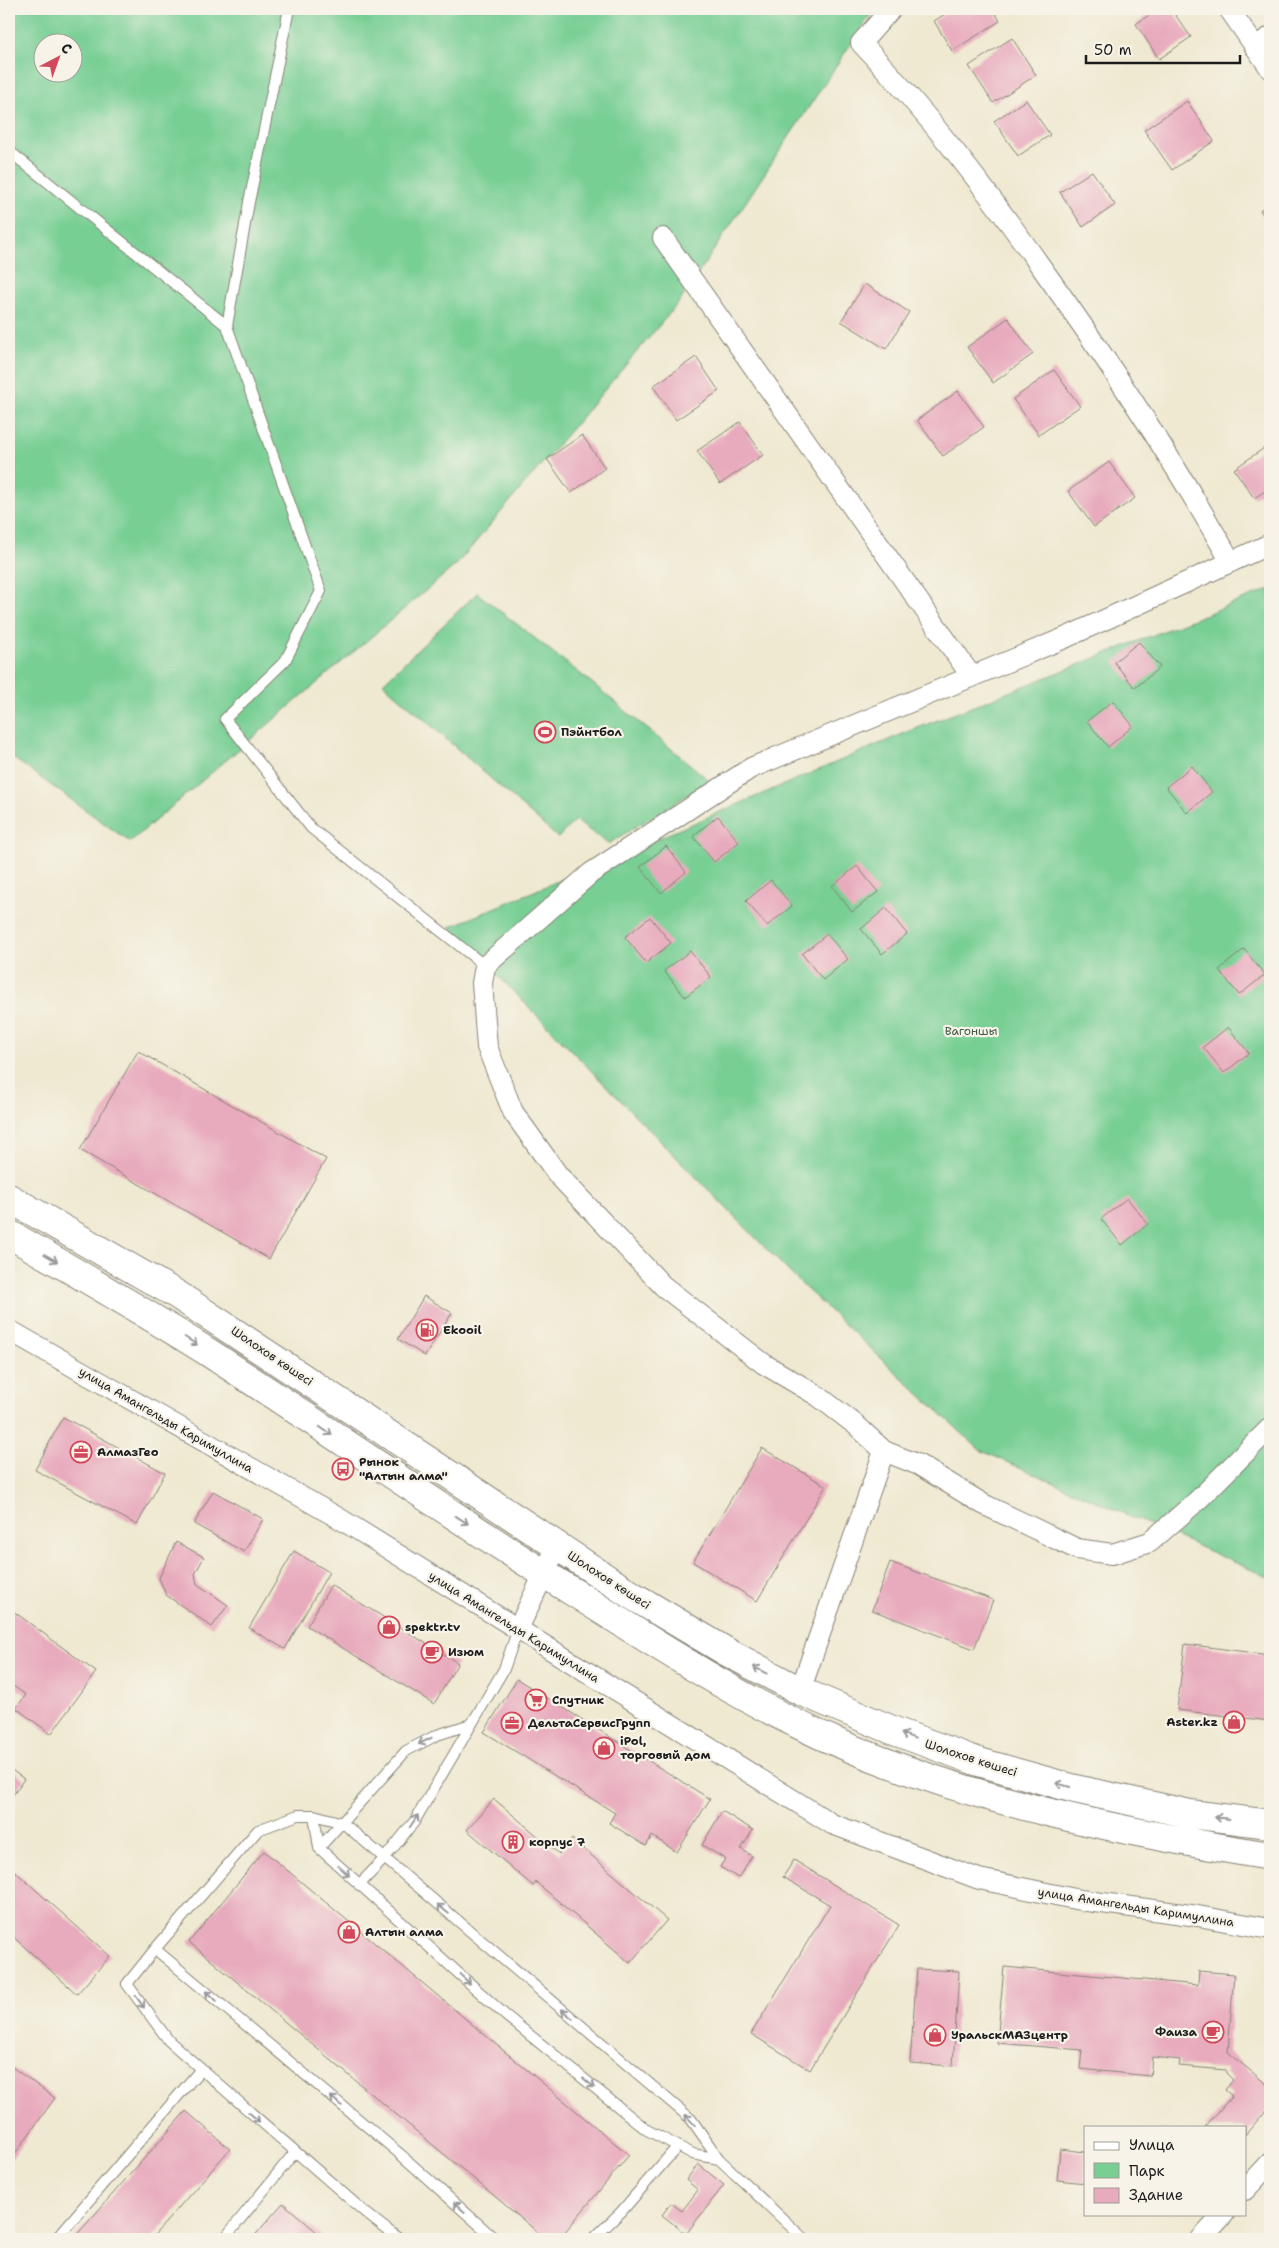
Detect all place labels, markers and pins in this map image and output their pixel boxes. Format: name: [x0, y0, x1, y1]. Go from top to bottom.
sports icon: Пэйнтбол: [533, 720, 557, 744]
place label: Пэйнтбол: [561, 724, 622, 740]
fuel station icon: Ekooil: [415, 1318, 439, 1342]
place label: Ekooil: [443, 1322, 482, 1338]
office icon: АлмазГео: [69, 1440, 93, 1464]
place label: АлмазГео: [97, 1444, 159, 1460]
place label: Рынок "Алтын алма": [359, 1454, 448, 1484]
bus stop icon: Рынок "Алтын алма": [331, 1457, 355, 1481]
shop icon: spektr.tv: [377, 1615, 401, 1639]
place label: spektr.tv: [405, 1619, 460, 1635]
cafe icon: Изюм: [420, 1640, 444, 1664]
place label: Изюм: [448, 1644, 484, 1660]
supermarket icon: Спутник: [524, 1688, 548, 1712]
place label: Спутник: [552, 1692, 605, 1708]
shop icon: Aster.kz: [1222, 1710, 1246, 1734]
office icon: ДельтаСервисГрупп: [500, 1711, 524, 1735]
place label: Aster.kz: [1166, 1714, 1218, 1730]
place label: ДельтаСервисГрупп: [528, 1715, 651, 1731]
place label: iPol, торговый дом: [620, 1733, 710, 1763]
shop icon: iPol, торговый дом: [592, 1736, 616, 1760]
building icon: корпус 7: [501, 1830, 525, 1854]
place label: корпус 7: [529, 1834, 586, 1850]
shop icon: Алтын алма: [337, 1920, 361, 1944]
place label: Алтын алма: [365, 1924, 444, 1940]
cafe icon: Фаиза: [1201, 2020, 1225, 2044]
shop icon: УральскМАЗцентр: [923, 2023, 947, 2047]
place label: Фаиза: [1155, 2024, 1198, 2040]
place label: УральскМАЗцентр: [951, 2027, 1068, 2043]

